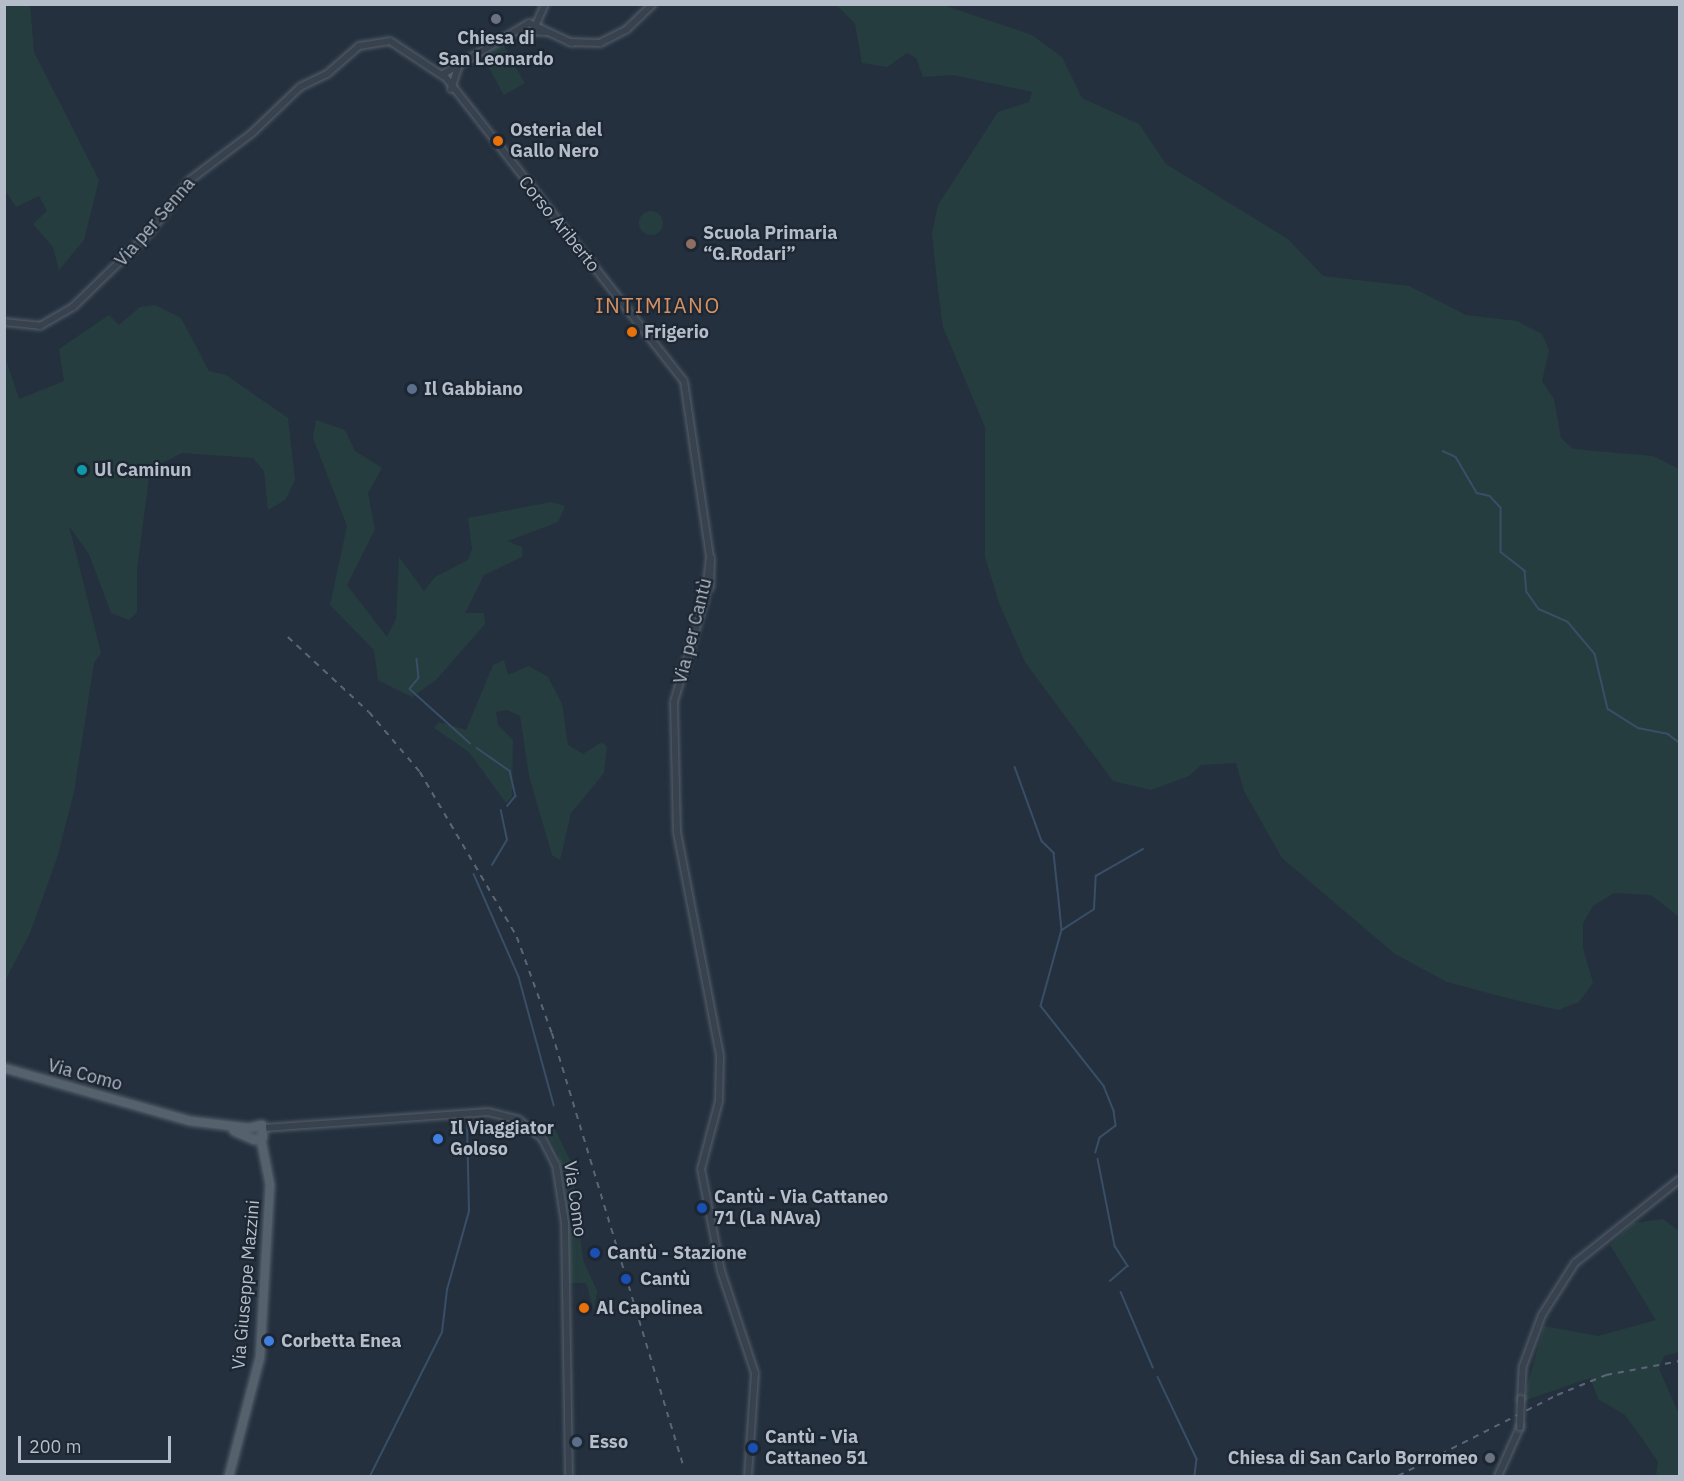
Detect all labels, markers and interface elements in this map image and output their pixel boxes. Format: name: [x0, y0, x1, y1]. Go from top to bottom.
marker: Chiesa di San Leonardo: [489, 12, 503, 26]
place label: Chiesa di San Leonardo: [438, 28, 554, 70]
place label: Osteria del Gallo Nero: [510, 120, 602, 162]
marker: Osteria del Gallo Nero: [491, 134, 505, 148]
street label: Corso Ariberto: [514, 172, 604, 276]
street label: Via per Senna: [110, 173, 200, 271]
place label: Scuola Primaria “G.Rodari”: [703, 223, 837, 266]
marker: Scuola Primaria “G.Rodari”: [684, 237, 698, 251]
district label: INTIMIANO: [595, 292, 721, 318]
place label: Frigerio: [644, 321, 709, 343]
marker: Frigerio: [625, 325, 639, 339]
place label: Il Gabbiano: [424, 378, 523, 400]
marker: Il Gabbiano: [405, 382, 419, 396]
place label: Ul Caminun: [94, 459, 192, 481]
marker: Ul Caminun: [75, 463, 89, 477]
street label: Via per Cantù: [669, 576, 717, 686]
street label: Via Como: [45, 1055, 125, 1095]
place label: Il Viaggiator Goloso: [450, 1118, 554, 1160]
marker: Il Viaggiator Goloso: [431, 1132, 445, 1146]
street label: Via Como: [559, 1160, 591, 1238]
place label: Cantù - Via Cattaneo 71 (La NAva): [714, 1187, 888, 1230]
street label: Via Giuseppe Mazzini: [228, 1199, 264, 1371]
marker: Cantù - Via Cattaneo 71 (La NAva): [695, 1201, 709, 1215]
place label: Cantù - Stazione: [607, 1242, 747, 1264]
marker: Cantù - Stazione: [588, 1246, 602, 1260]
place label: Cantù: [640, 1268, 690, 1290]
marker: Cantù: [617, 1270, 635, 1288]
place label: Al Capolinea: [596, 1297, 703, 1319]
marker: Al Capolinea: [577, 1301, 591, 1315]
place label: Corbetta Enea: [281, 1330, 401, 1352]
marker: Corbetta Enea: [262, 1334, 276, 1348]
scale bar: [21, 1424, 174, 1462]
place label: Cantù - Via Cattaneo 51: [765, 1427, 868, 1470]
place label: Esso: [589, 1431, 628, 1453]
text: 200 m: [29, 1435, 81, 1458]
marker: Esso: [570, 1435, 584, 1449]
marker: Cantù - Via Cattaneo 51: [746, 1441, 760, 1455]
place label: Chiesa di San Carlo Borromeo: [1228, 1447, 1478, 1469]
marker: Chiesa di San Carlo Borromeo: [1483, 1451, 1497, 1465]

